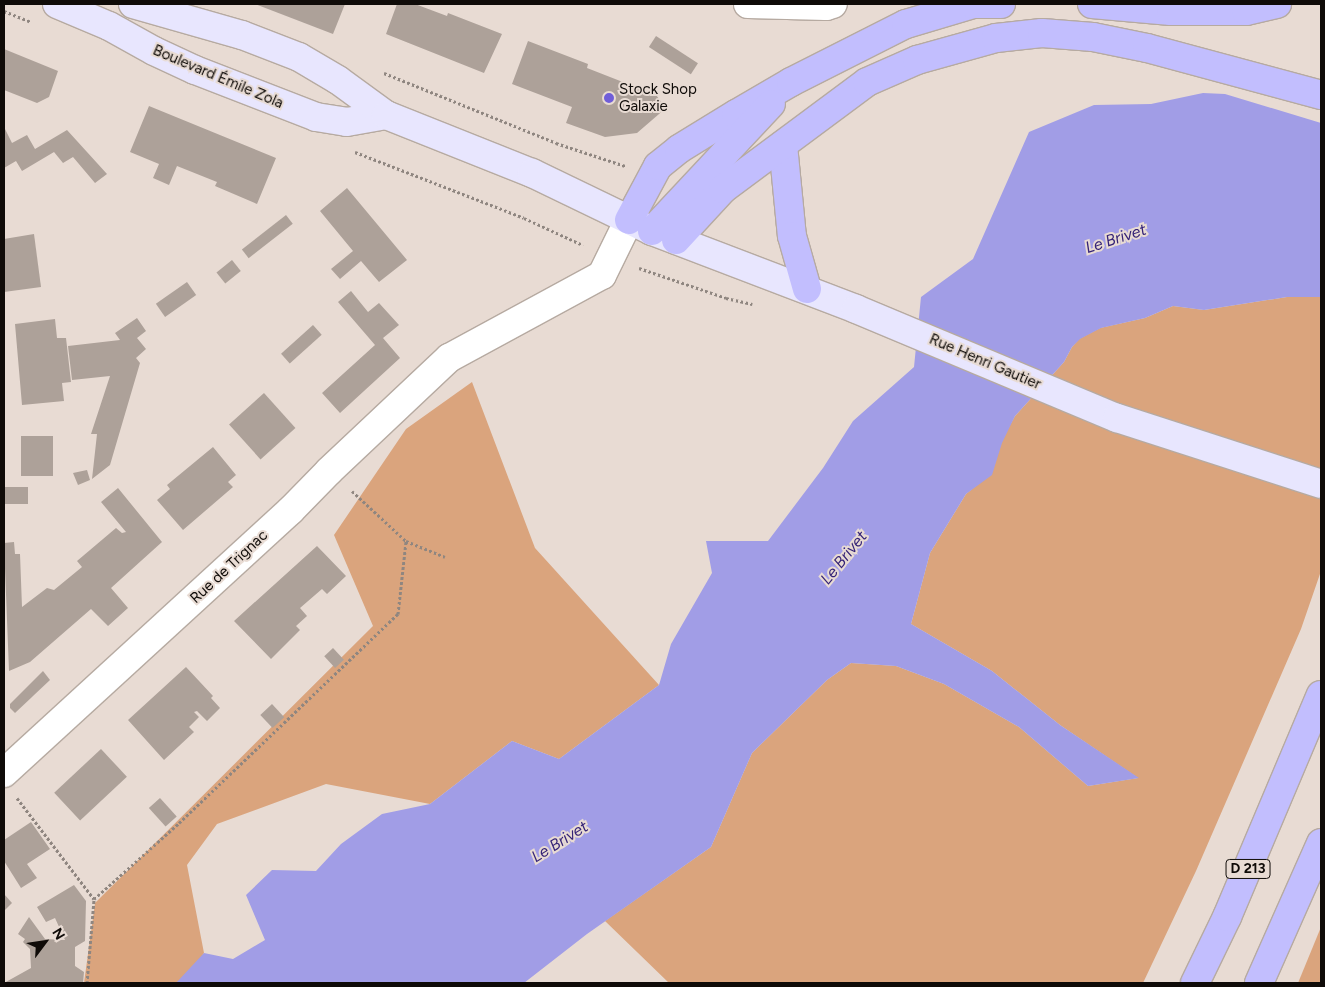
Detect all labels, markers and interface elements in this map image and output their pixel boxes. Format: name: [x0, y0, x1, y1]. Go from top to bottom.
street label: Boulevard Émile Zola: [150, 41, 286, 113]
place label: Stock Shop Galaxie: [619, 80, 697, 115]
marker: Stock Shop Galaxie: [603, 92, 615, 104]
water label: Le Brivet: [1083, 220, 1149, 258]
street label: Rue Henri Gautier: [926, 330, 1044, 394]
street label: Rue de Trignac: [187, 527, 271, 607]
water label: Le Brivet: [817, 527, 871, 589]
water label: Le Brivet: [528, 817, 592, 867]
road number: D 213: [1226, 858, 1270, 881]
north arrow: [20, 917, 70, 967]
text: N: [48, 925, 68, 943]

